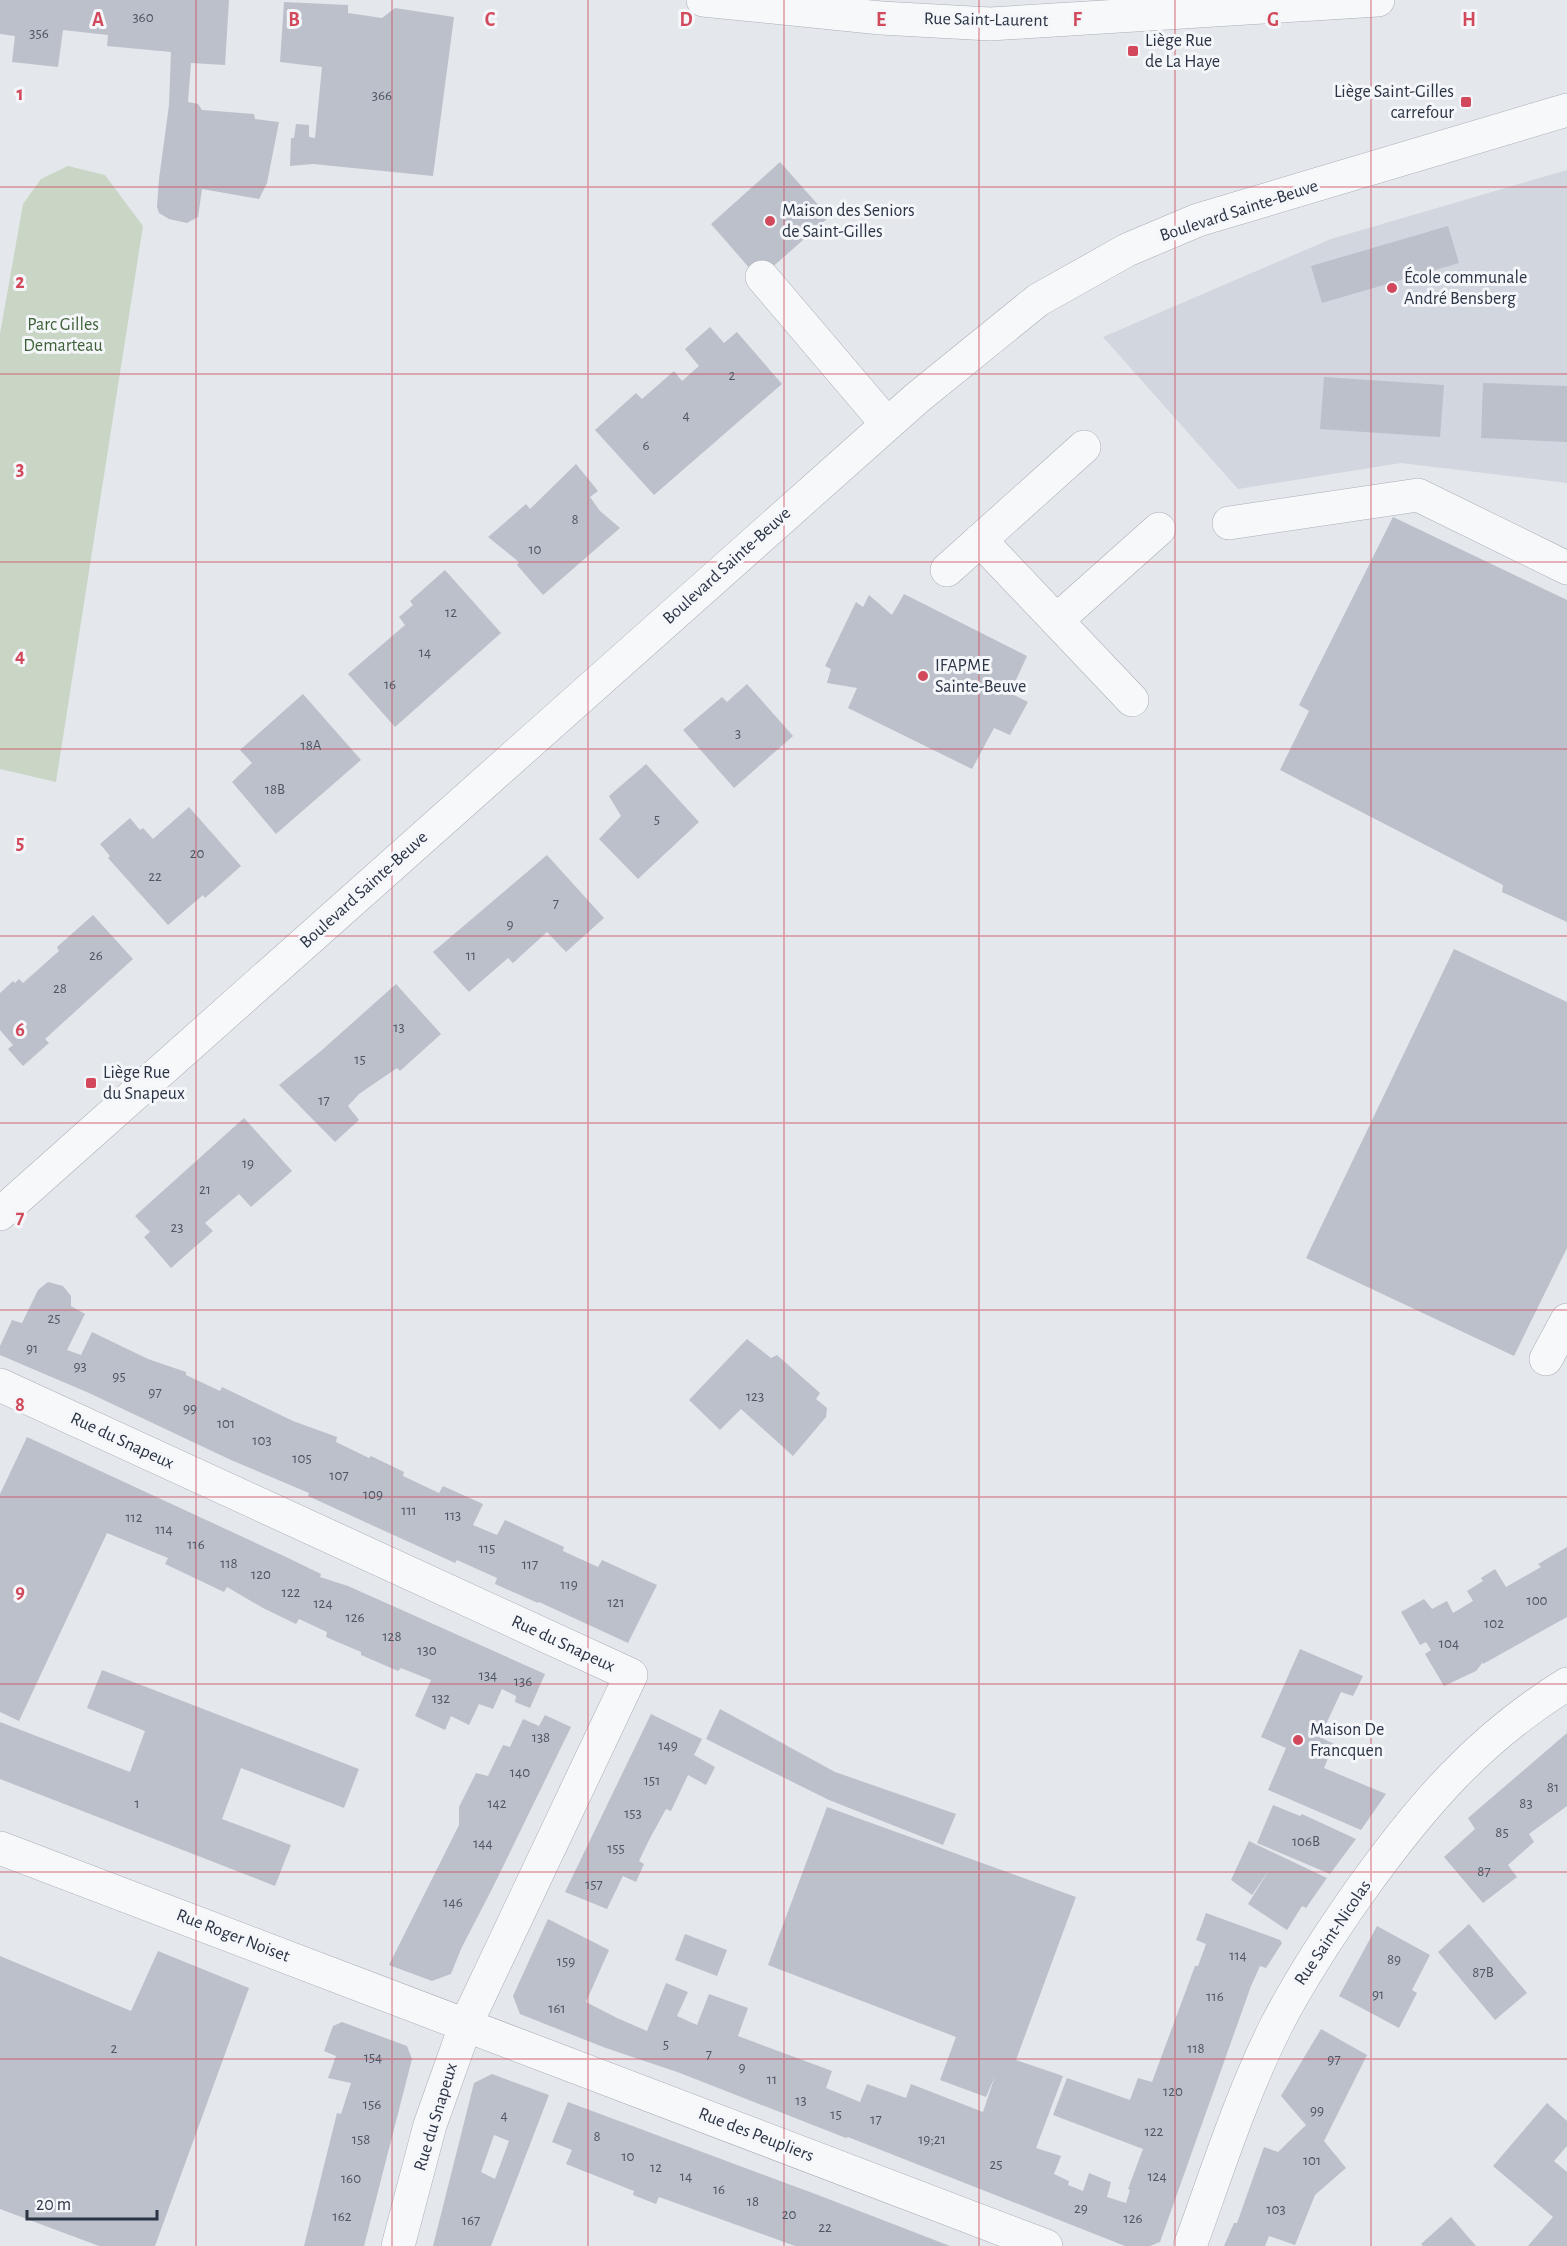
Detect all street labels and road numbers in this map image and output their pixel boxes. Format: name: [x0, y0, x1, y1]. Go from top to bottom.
street label: Rue Saint-Laurent: [924, 10, 1049, 30]
street label: Boulevard Sainte-Beuve: [1158, 177, 1320, 245]
street label: Boulevard Sainte-Beuve: [660, 504, 794, 628]
street label: Boulevard Sainte-Beuve: [297, 828, 431, 952]
street label: Rue du Snapeux: [67, 1409, 177, 1473]
street label: Rue du Snapeux: [508, 1612, 618, 1676]
street label: Rue Saint-Nicolas: [1291, 1877, 1375, 1989]
street label: Rue Roger Noiset: [174, 1906, 292, 1966]
street label: Rue du Snapeux: [411, 2061, 461, 2173]
street label: Rue des Peupliers: [696, 2105, 816, 2165]

